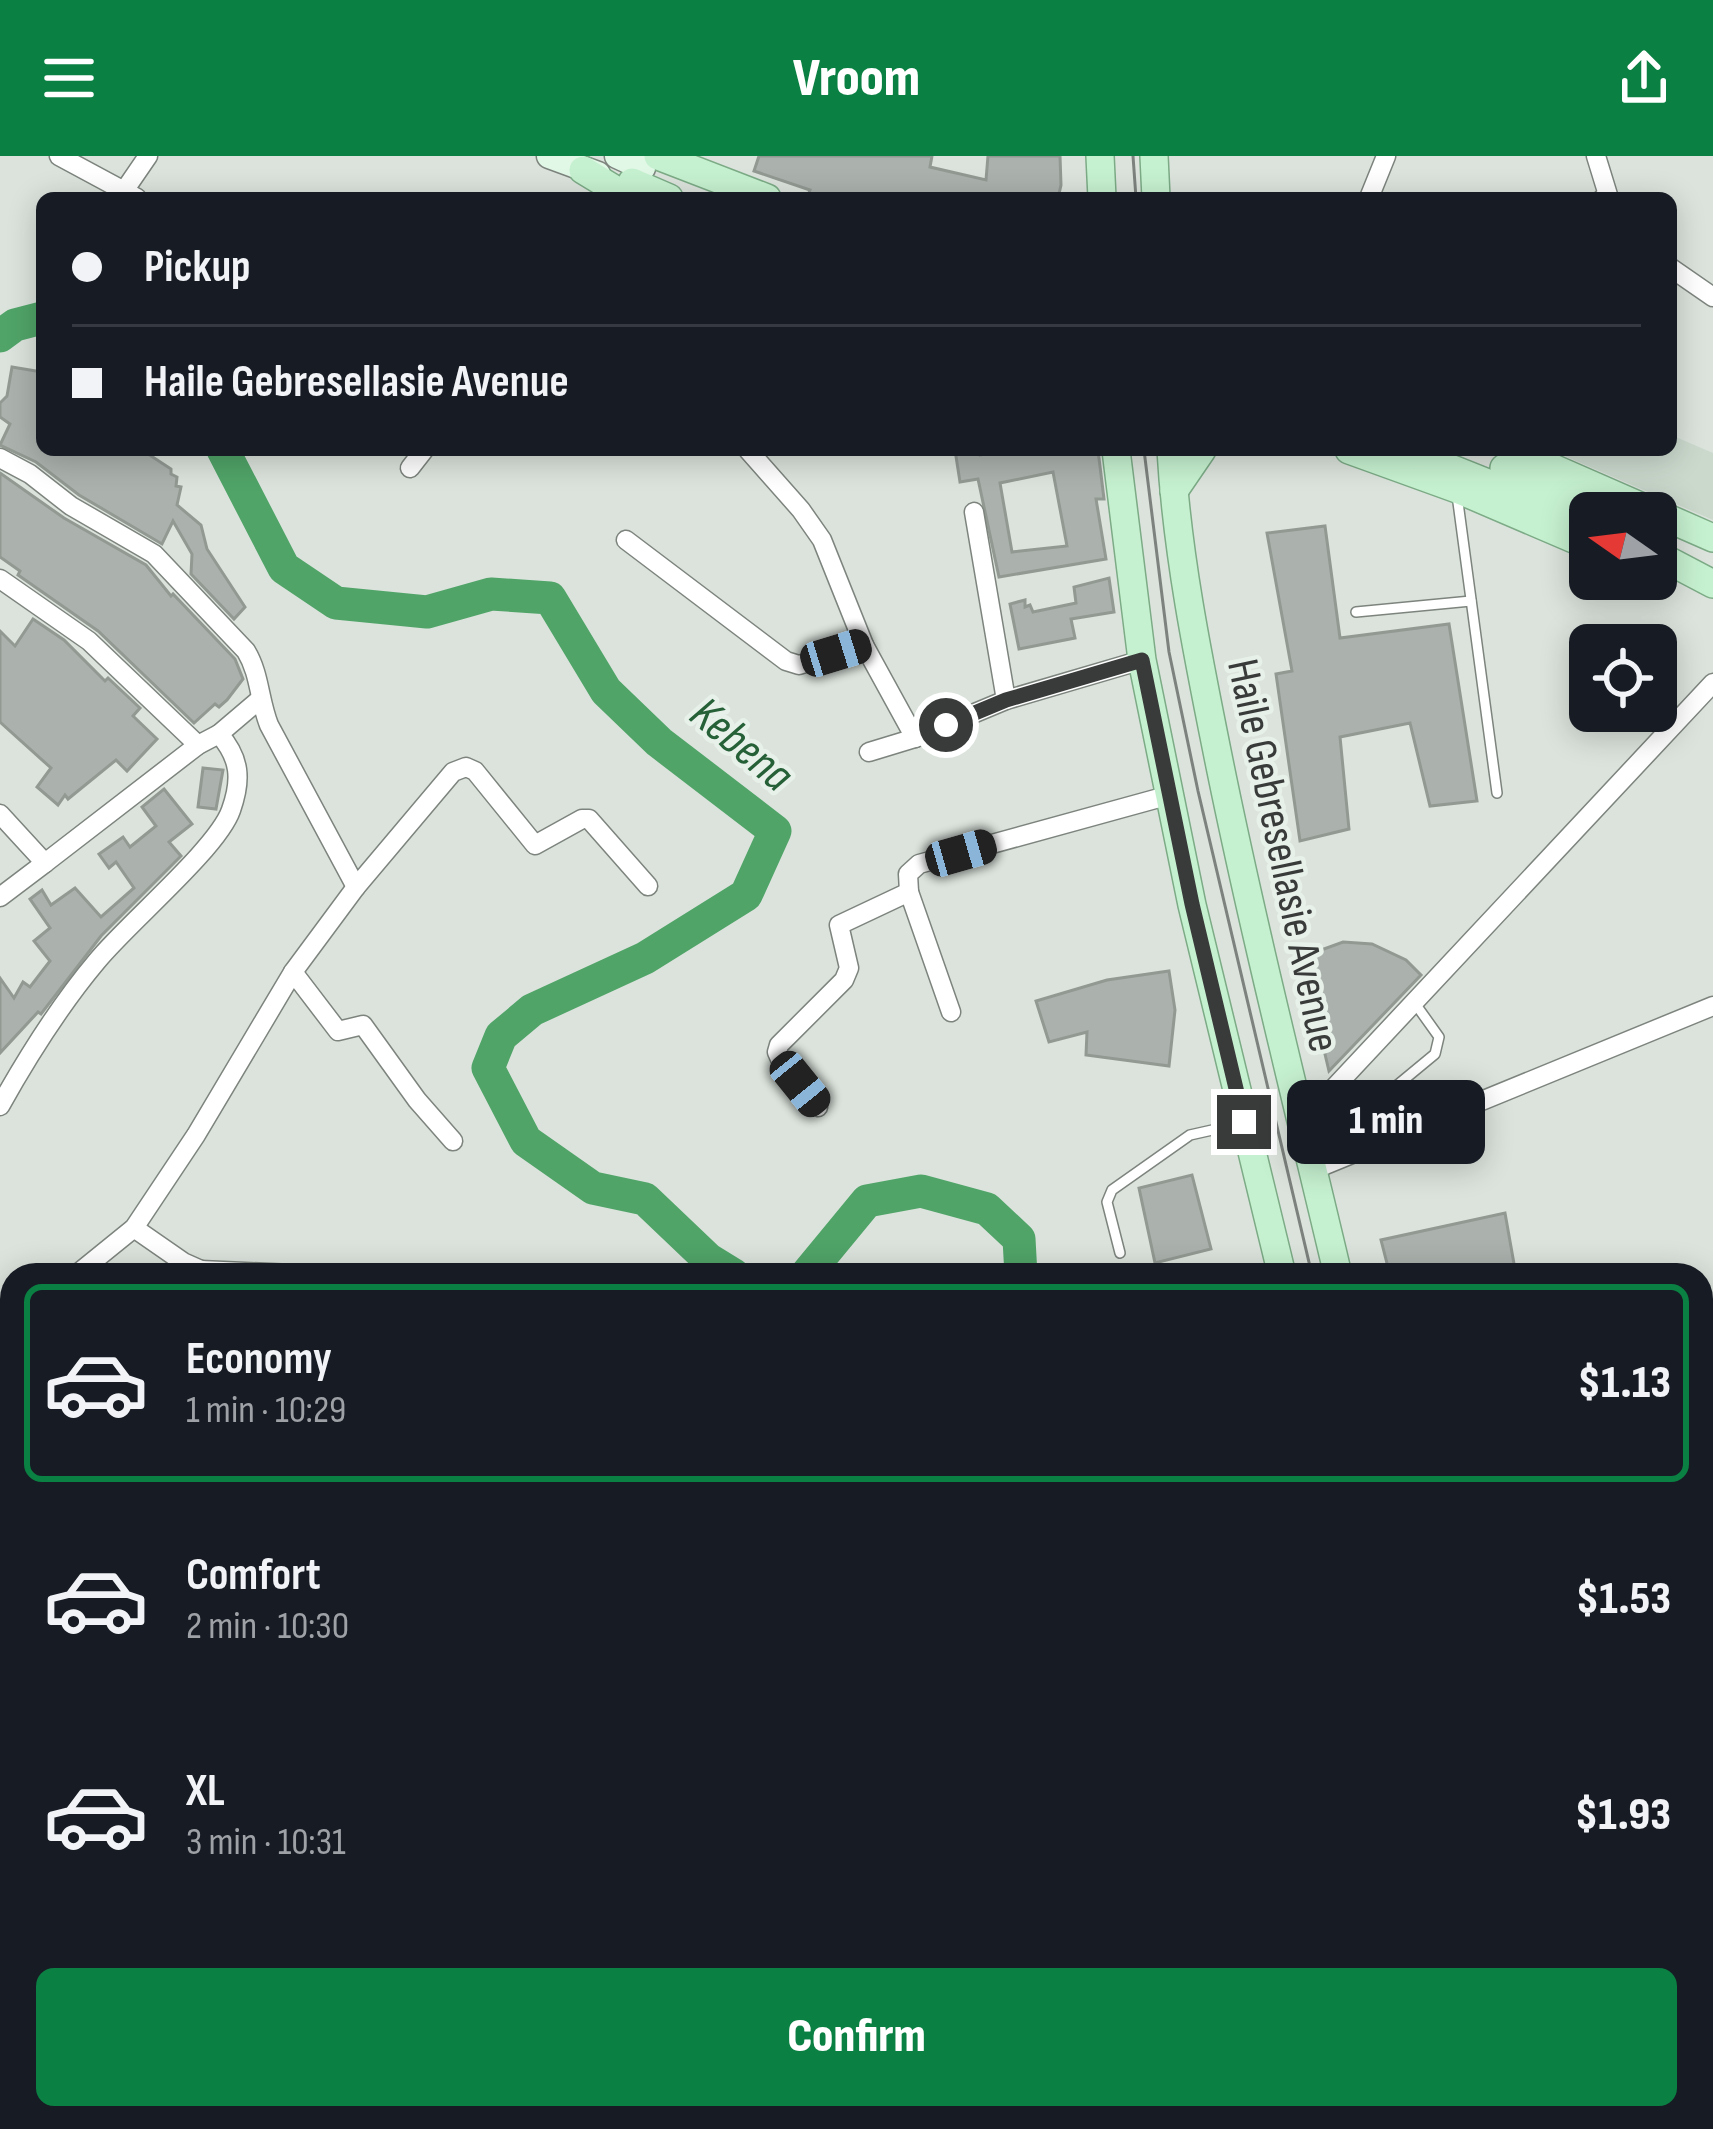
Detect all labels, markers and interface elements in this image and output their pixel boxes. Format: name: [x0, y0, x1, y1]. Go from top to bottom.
icon: menu: [36, 45, 102, 111]
icon: share: [1611, 45, 1677, 111]
text: Vroom: [793, 46, 920, 111]
text: Pickup: [144, 240, 251, 295]
text: Haile Gebresellasie Avenue: [144, 355, 569, 410]
north arrow: [1569, 492, 1677, 600]
map controls: [1569, 492, 1677, 732]
button: locate: [1569, 624, 1677, 732]
car: [796, 625, 876, 681]
street label: Haile Gebresellasie Avenue: [1214, 654, 1351, 1057]
water label: Kebena: [678, 686, 804, 804]
route start: [919, 698, 973, 752]
car: [921, 826, 1001, 880]
car: [763, 1045, 837, 1123]
callout: 1 min: [1286, 1080, 1484, 1164]
route end: [1217, 1095, 1271, 1149]
text: 1 min: [1349, 1098, 1423, 1145]
icon: car: [42, 1329, 150, 1437]
text: Economy: [186, 1332, 332, 1387]
text: $1.13: [1578, 1356, 1671, 1411]
text: 1 min · 10:29: [186, 1387, 346, 1434]
icon: car: [42, 1545, 150, 1653]
text: Comfort: [186, 1548, 321, 1603]
text: $1.53: [1576, 1572, 1671, 1627]
text: 2 min · 10:30: [186, 1603, 349, 1650]
icon: car: [42, 1761, 150, 1869]
text: XL: [186, 1764, 225, 1819]
text: $1.93: [1575, 1788, 1671, 1843]
text: 3 min · 10:31: [186, 1819, 346, 1866]
button: Confirm: [36, 1968, 1677, 2106]

